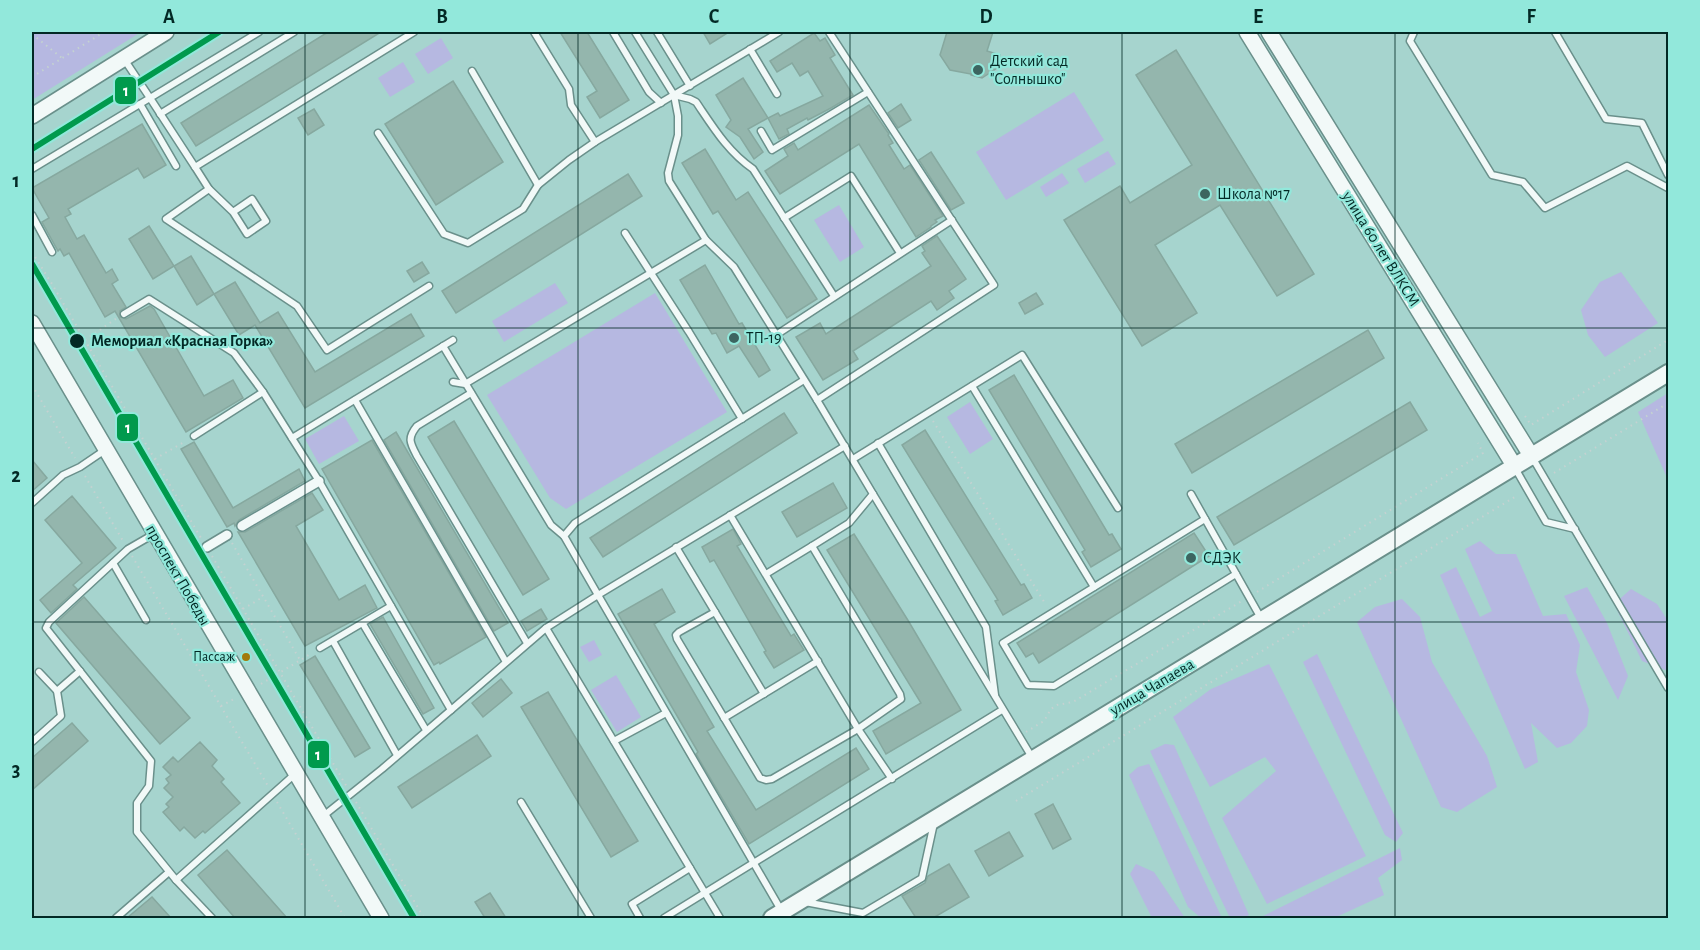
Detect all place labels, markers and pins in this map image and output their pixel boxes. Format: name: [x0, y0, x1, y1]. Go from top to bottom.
place label: Детский сад "Солнышко": [990, 53, 1068, 87]
marker: Детский сад "Солнышко": [971, 63, 985, 77]
place label: Школа №17: [1217, 186, 1290, 202]
marker: Школа №17: [1198, 187, 1212, 201]
place label: ТП-19: [746, 330, 782, 346]
marker: ТП-19: [727, 331, 741, 345]
marker: Мемориал «Красная Горка»: [68, 332, 86, 350]
place label: Мемориал «Красная Горка»: [91, 333, 274, 349]
place label: СДЭК: [1203, 550, 1241, 566]
marker: СДЭК: [1184, 551, 1198, 565]
place label: Пассаж: [193, 650, 235, 664]
marker: Пассаж: [240, 651, 252, 663]

